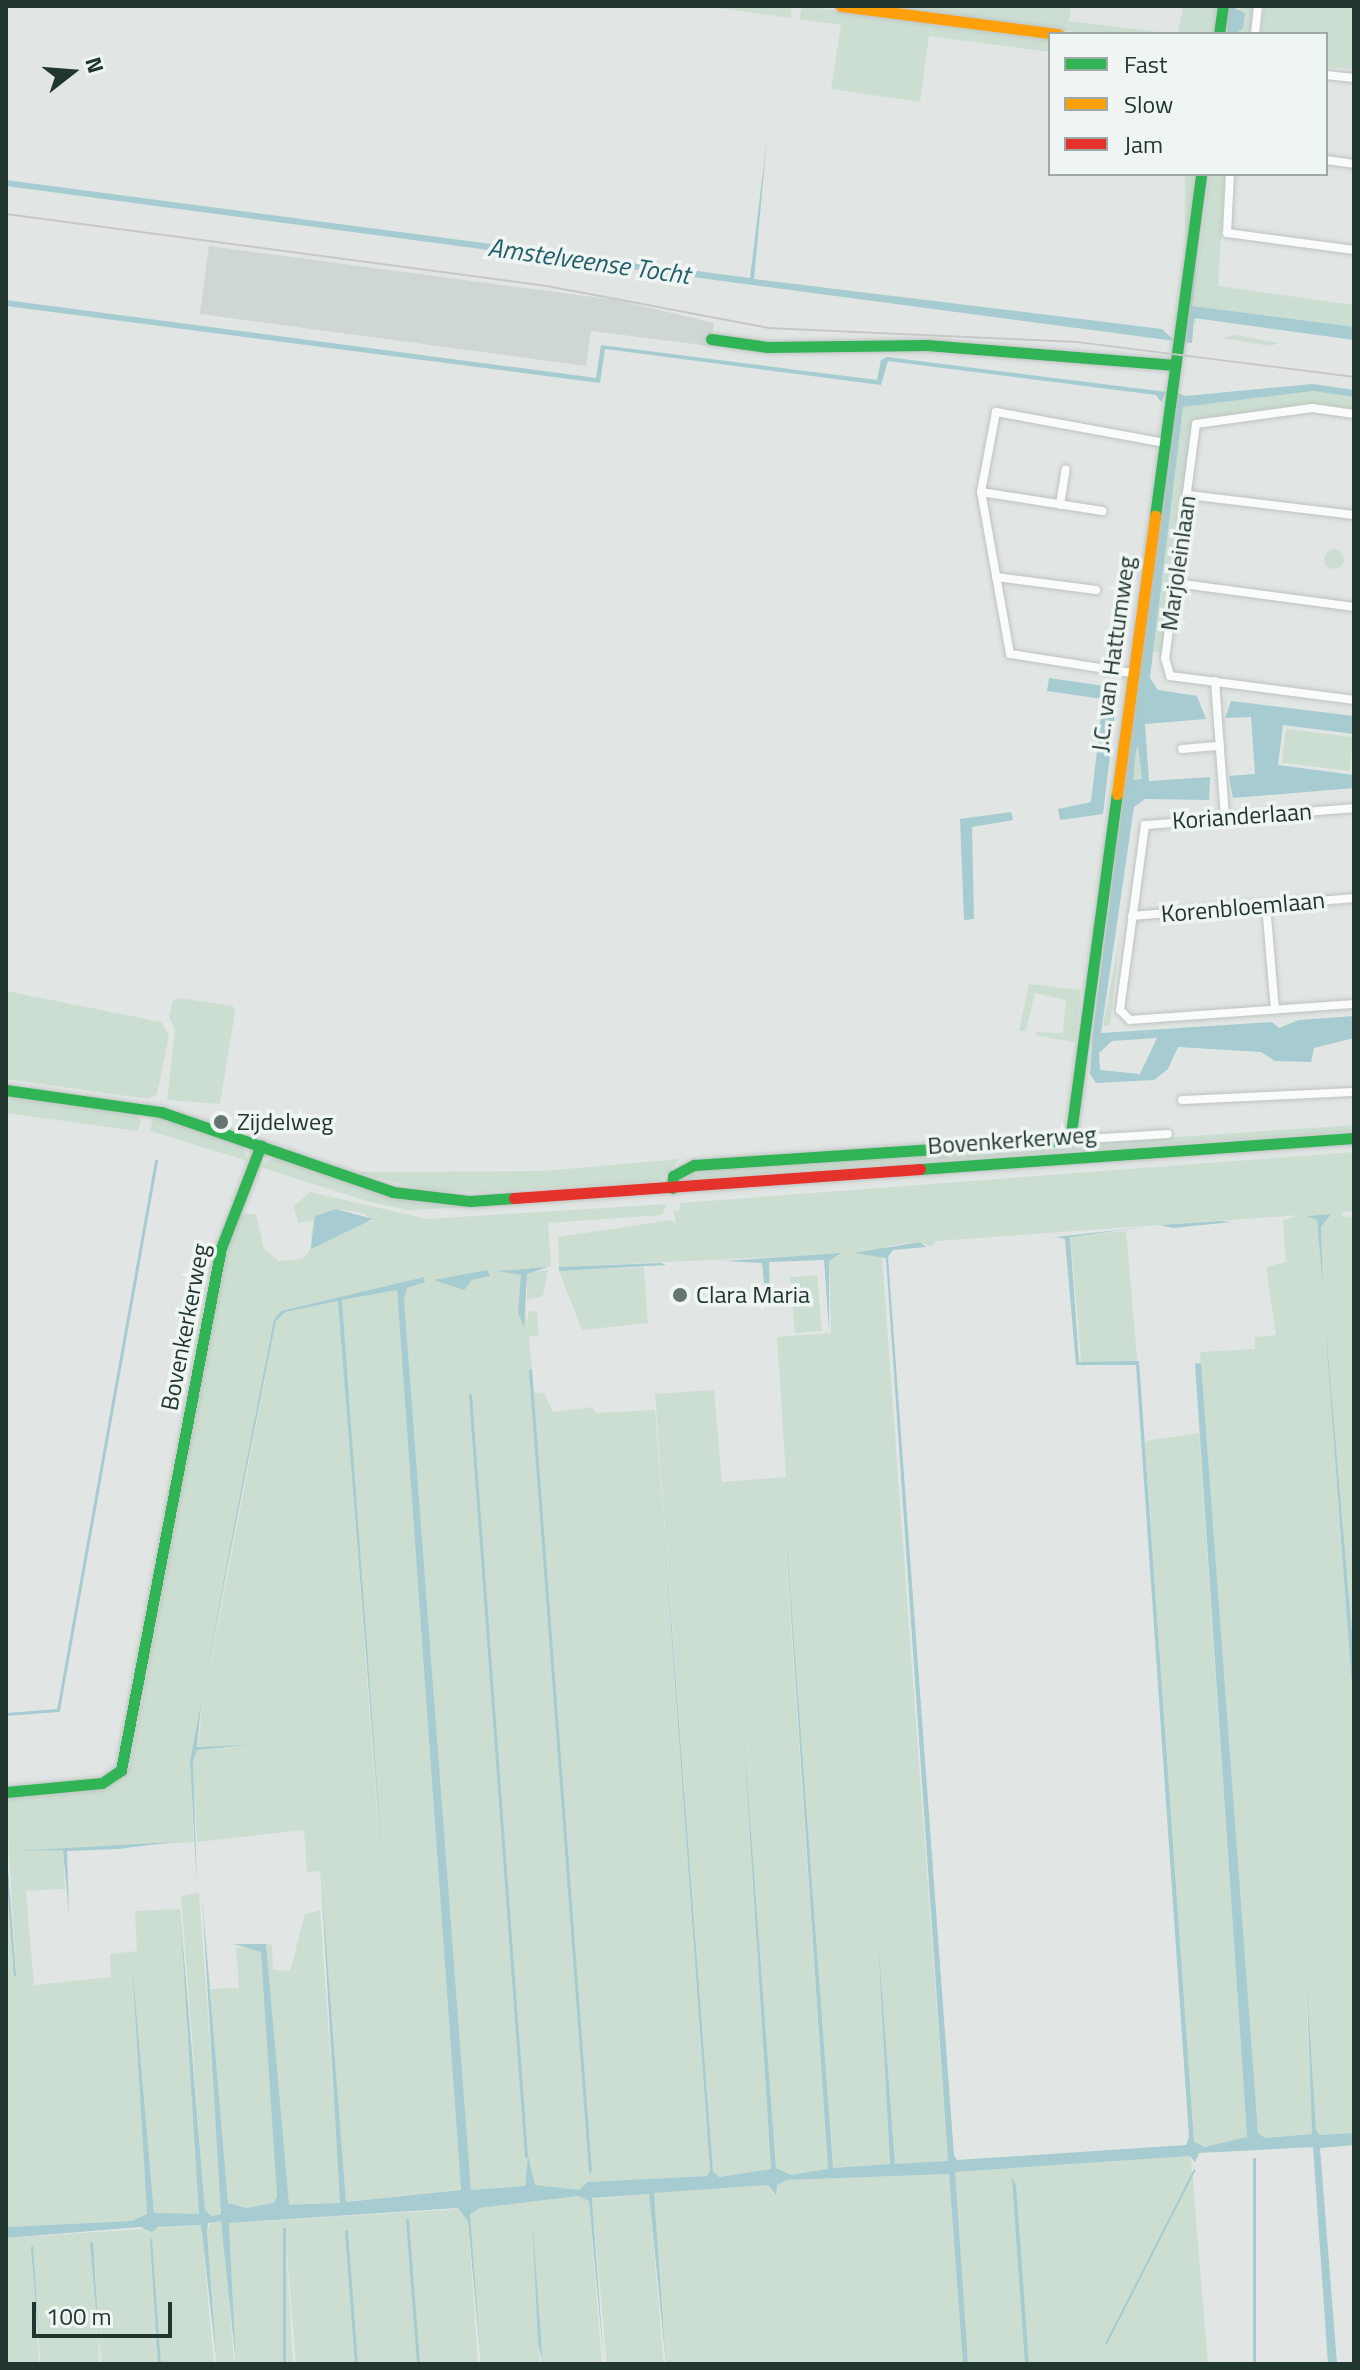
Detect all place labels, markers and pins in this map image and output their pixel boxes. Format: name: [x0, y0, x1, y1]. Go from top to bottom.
place label: Zijdelweg: [237, 1108, 333, 1136]
marker: Zijdelweg: [212, 1113, 230, 1131]
place label: Clara Maria: [696, 1281, 810, 1309]
marker: Clara Maria: [671, 1286, 689, 1304]

